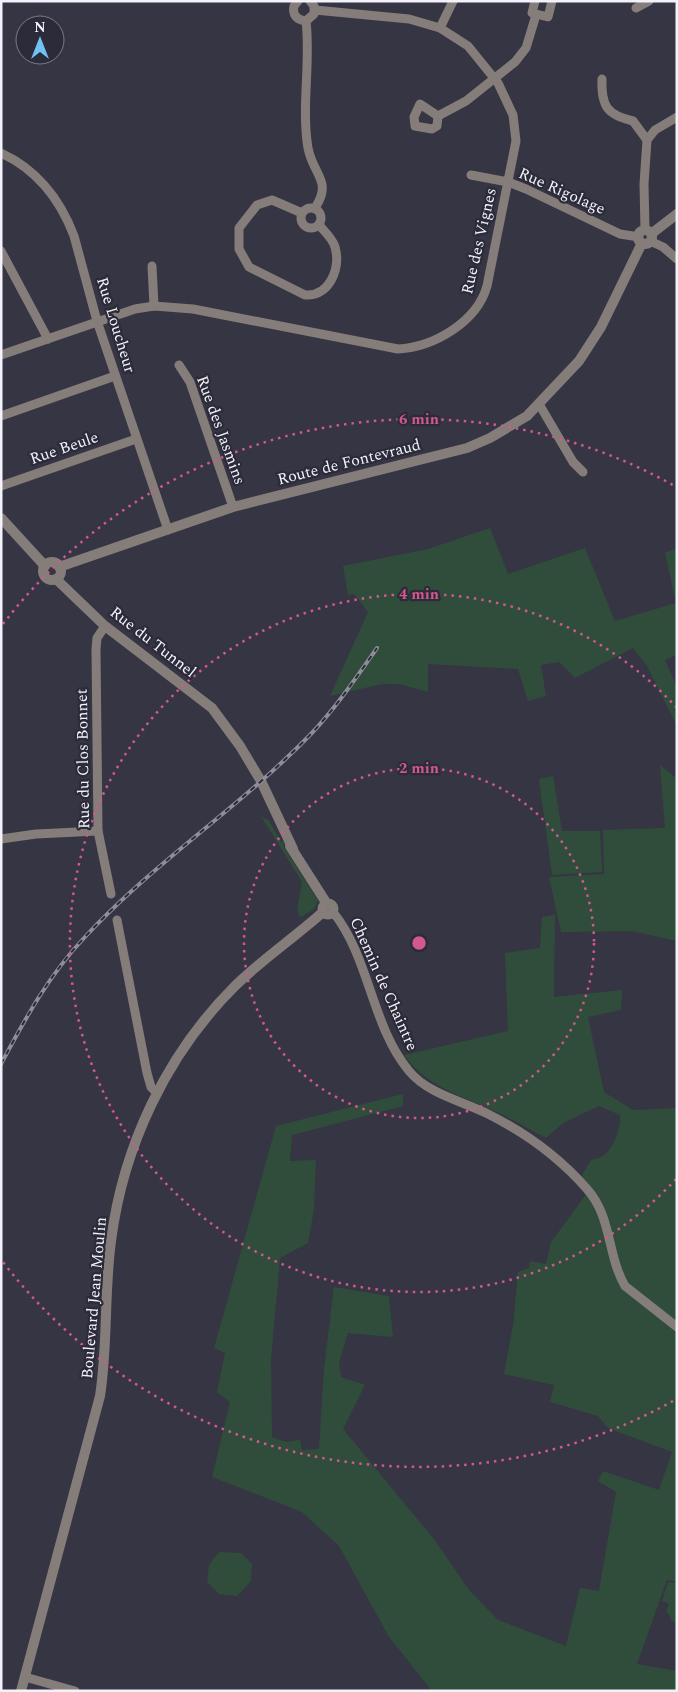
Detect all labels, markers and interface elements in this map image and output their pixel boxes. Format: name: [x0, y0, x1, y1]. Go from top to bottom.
north arrow: [15, 15, 65, 65]
text: N: [34, 17, 46, 38]
street label: Rue Rigolage: [515, 161, 609, 221]
street label: Rue des Vignes: [455, 186, 503, 296]
street label: Rue Loucheur: [90, 274, 142, 376]
street label: Rue des Jasmins: [190, 372, 252, 488]
text: 6 min: [399, 408, 439, 431]
street label: Rue Beule: [26, 425, 102, 471]
street label: Route de Fontevraud: [275, 433, 423, 491]
text: 4 min: [399, 583, 439, 606]
street label: Rue du Tunnel: [105, 601, 201, 683]
street label: Rue du Clos Bonnet: [70, 688, 96, 829]
text: 2 min: [399, 757, 439, 780]
street label: Chemin de Chaintre: [344, 913, 424, 1055]
centre of rings: [410, 934, 428, 952]
street label: Boulevard Jean Moulin: [75, 1216, 113, 1380]

